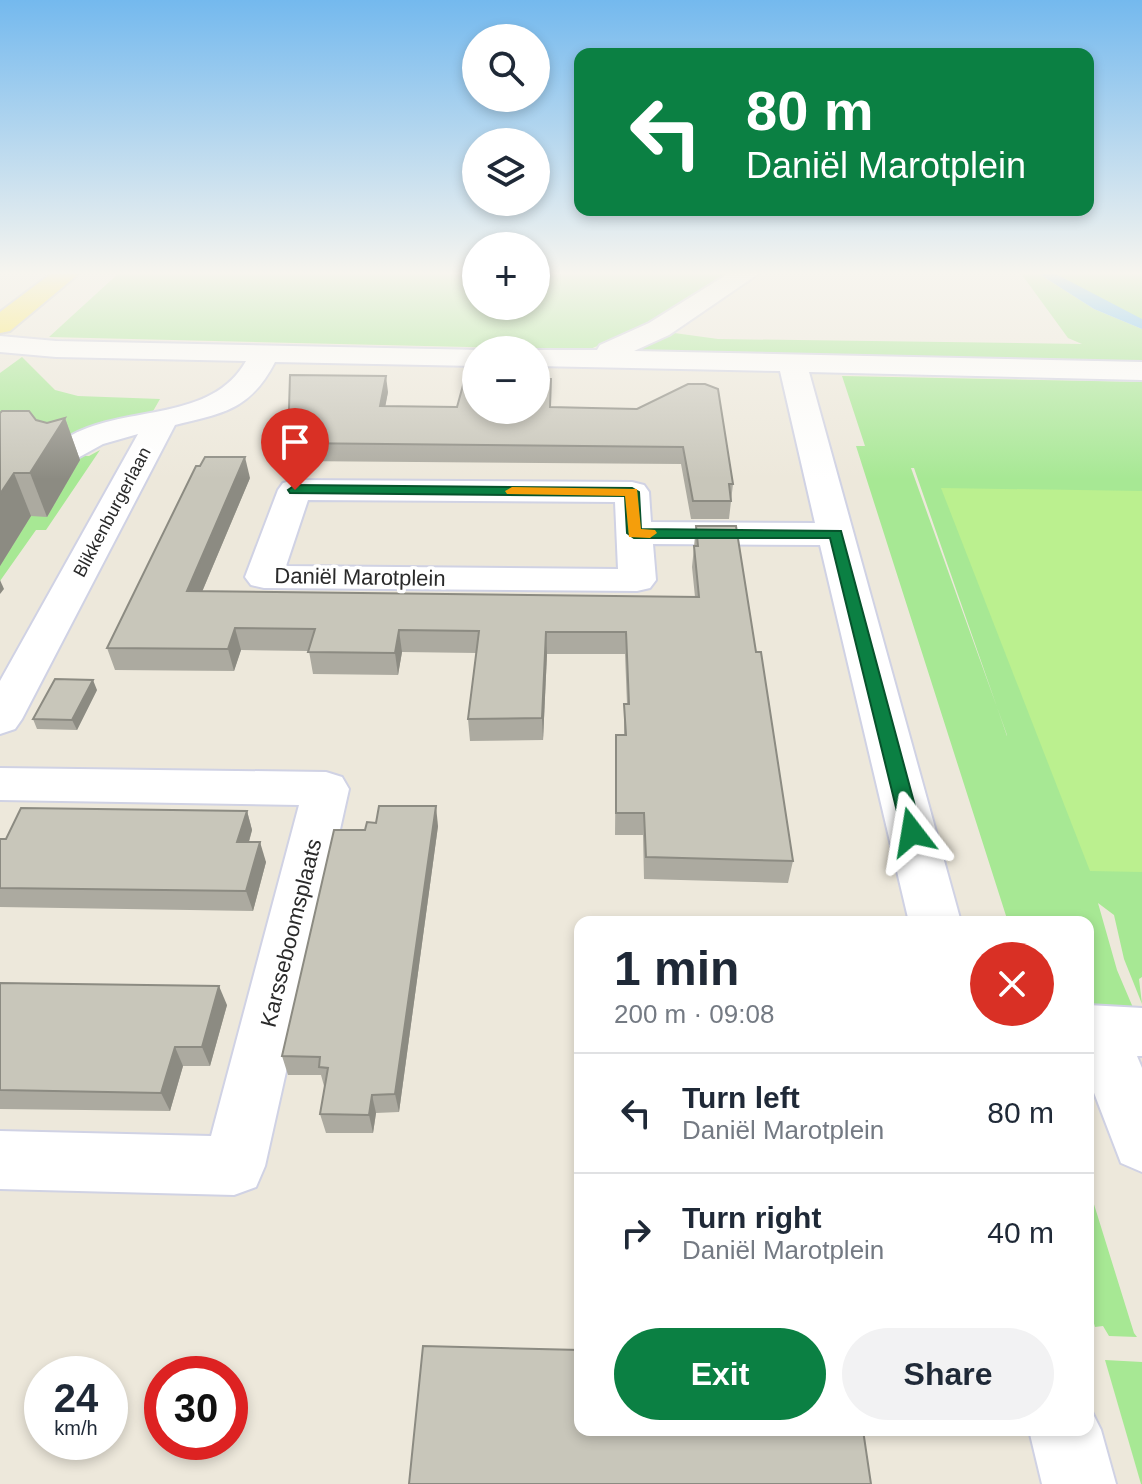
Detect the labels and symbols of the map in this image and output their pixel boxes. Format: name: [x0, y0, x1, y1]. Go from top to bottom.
pin: [261, 408, 329, 490]
street label: Blikkenburgerlaan: [69, 444, 155, 580]
street label: Daniël Marotplein: [274, 563, 446, 591]
position arrow: [870, 790, 954, 874]
street label: Karsseboomsplaats: [255, 836, 327, 1030]
speed limit sign: 30: [144, 1356, 248, 1460]

